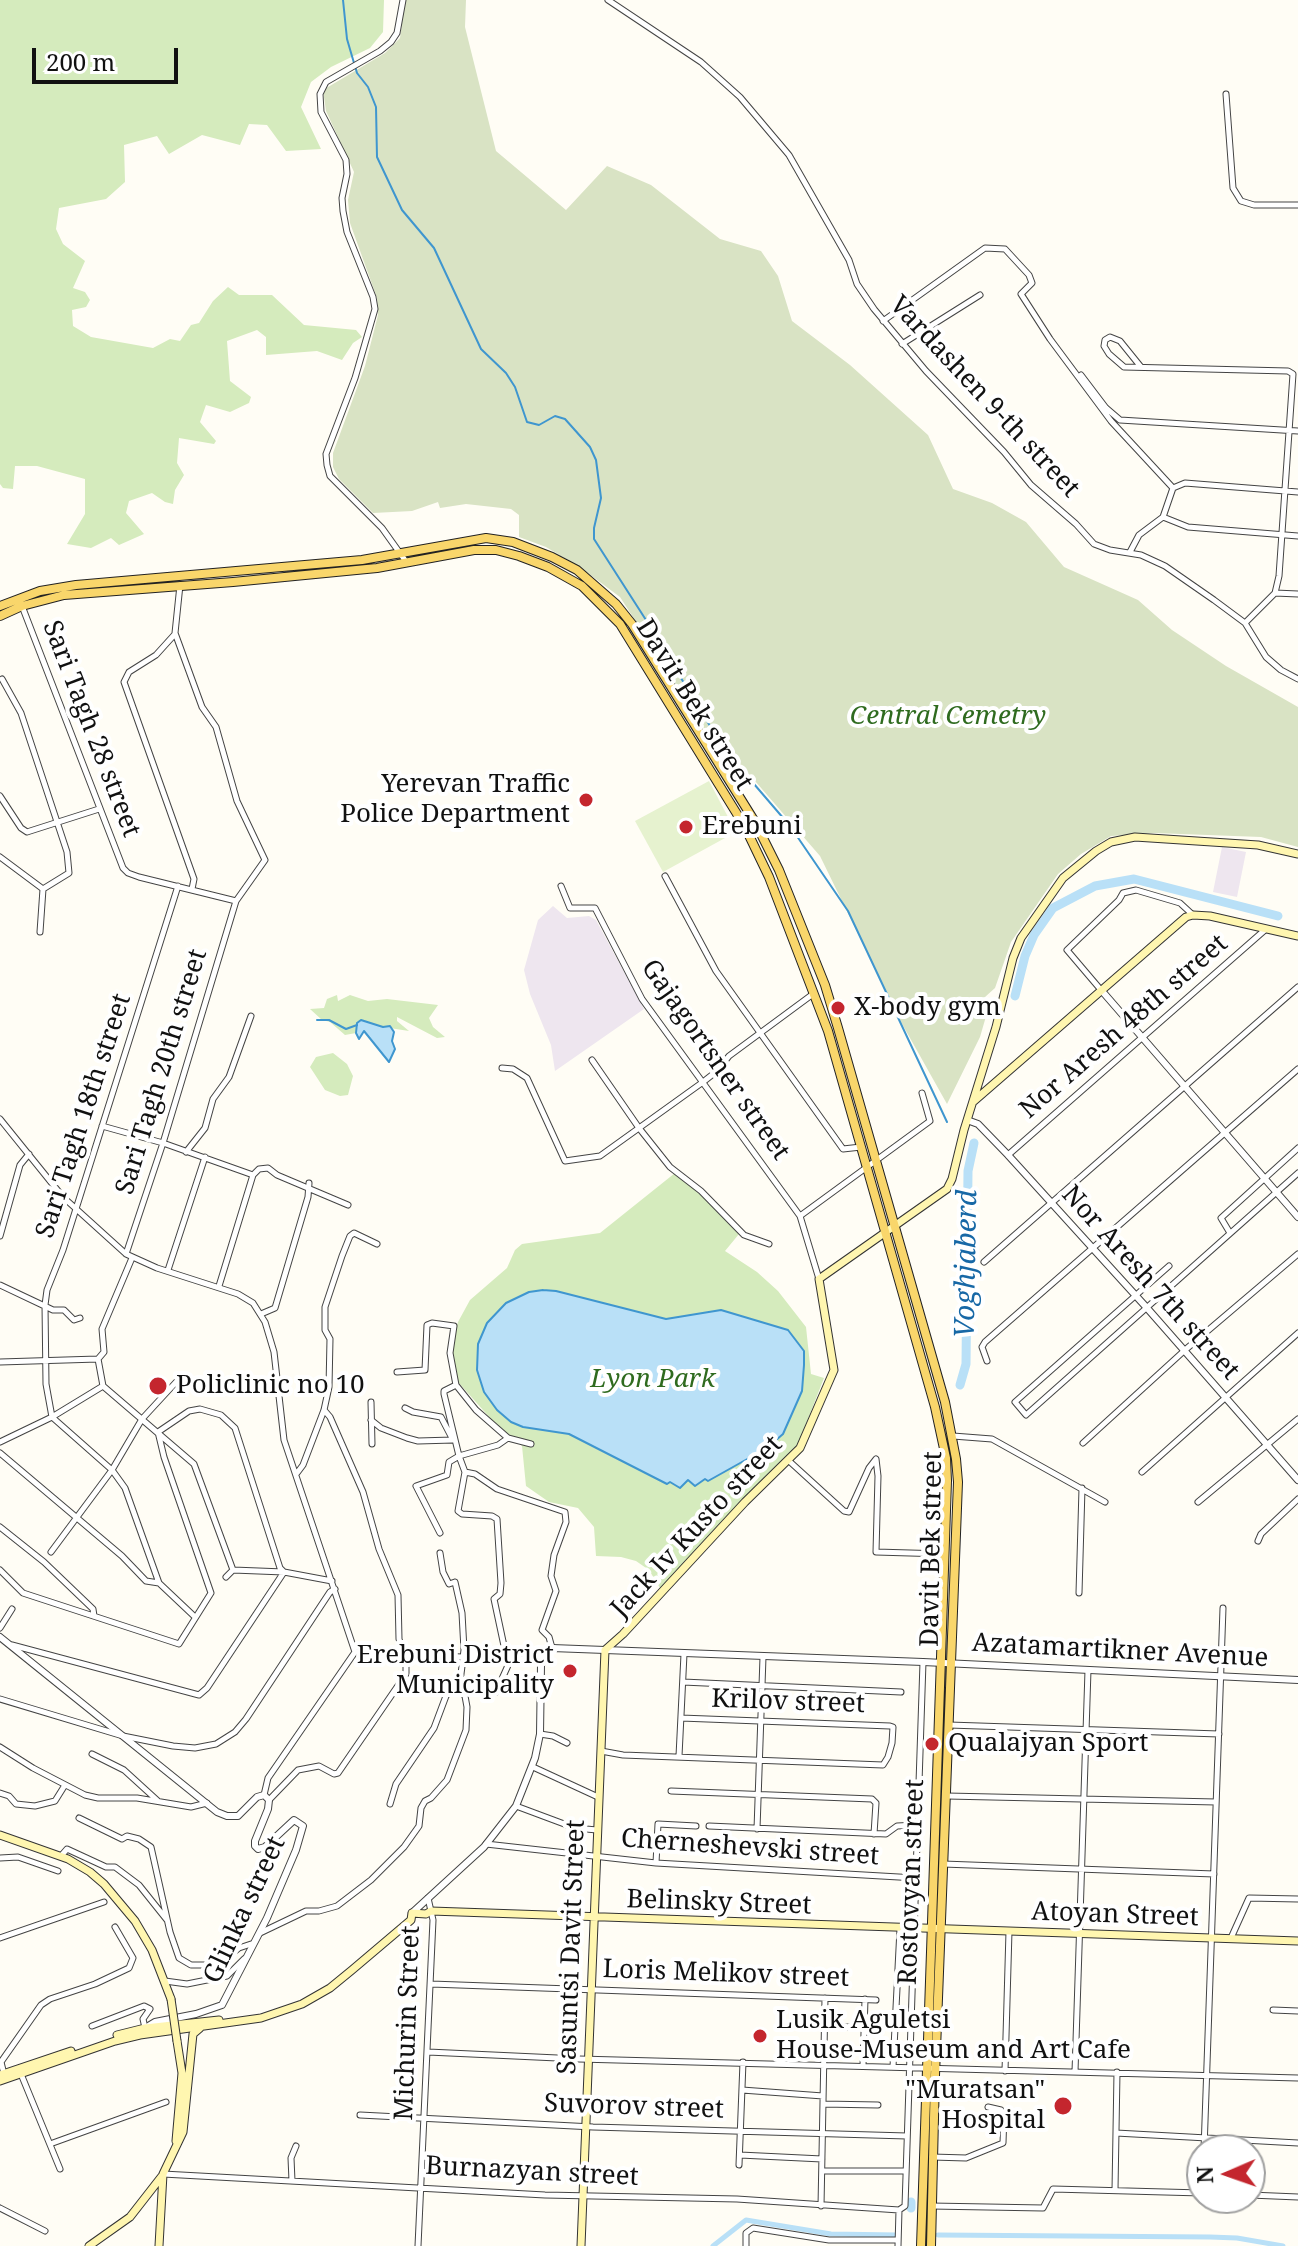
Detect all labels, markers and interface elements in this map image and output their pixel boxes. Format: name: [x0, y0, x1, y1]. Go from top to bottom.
scale bar: [36, 32, 182, 82]
text: 200 m: [46, 45, 115, 78]
street label: Vardashen 9-th street: [882, 290, 1086, 504]
street label: Davit Bek street: [629, 614, 759, 796]
street label: Sari Tagh 28 street: [35, 616, 147, 842]
park label: Central Cemetry: [850, 701, 1046, 733]
place label: Yerevan Traffic Police Department: [340, 769, 570, 830]
marker: Yerevan Traffic Police Department: [577, 791, 595, 809]
place label: Erebuni: [702, 811, 802, 843]
marker: Erebuni: [677, 818, 695, 836]
street label: Nor Aresh 48th street: [1014, 928, 1234, 1126]
street label: Sari Tagh 20th street: [110, 946, 214, 1198]
street label: Gajagortsner street: [634, 954, 796, 1166]
street label: Sari Tagh 18th street: [30, 990, 138, 1242]
place label: X-body gym: [854, 992, 1001, 1024]
marker: X-body gym: [829, 999, 847, 1017]
street label: Nor Aresh 7th street: [1055, 1180, 1245, 1386]
water label: Voghjaberd: [949, 1190, 985, 1338]
park label: Lyon Park: [590, 1364, 716, 1396]
place label: Policlinic no 10: [176, 1370, 364, 1402]
marker: Policlinic no 10: [147, 1375, 169, 1397]
street label: Jack Iv Kusto street: [605, 1430, 789, 1624]
street label: Davit Bek street: [915, 1451, 949, 1647]
street label: Azatamartikner Avenue: [971, 1628, 1269, 1674]
place label: Erebuni District Municipality: [357, 1640, 554, 1702]
marker: Erebuni District Municipality: [561, 1662, 579, 1680]
street label: Krilov street: [711, 1684, 865, 1720]
place label: Qualajyan Sport: [948, 1728, 1148, 1760]
marker: Qualajyan Sport: [923, 1735, 941, 1753]
street label: Rostovyan street: [893, 1779, 931, 1985]
street label: Sasuntsi Davit Street: [552, 1819, 592, 2075]
street label: Cherneshevski street: [620, 1823, 880, 1873]
street label: Glinka street: [197, 1832, 293, 1988]
street label: Belinsky Street: [626, 1884, 812, 1922]
street label: Atoyan Street: [1031, 1896, 1199, 1934]
street label: Michurin Street: [389, 1925, 427, 2121]
street label: Loris Melikov street: [602, 1954, 850, 1994]
place label: Lusik Aguletsi House-Museum and Art Cafe: [776, 2005, 1131, 2066]
marker: Lusik Aguletsi House-Museum and Art Cafe: [751, 2027, 769, 2045]
place label: "Muratsan" Hospital: [905, 2075, 1045, 2136]
street label: Suvorov street: [544, 2088, 724, 2126]
marker: "Muratsan" Hospital: [1052, 2095, 1074, 2117]
north arrow: [1186, 2134, 1266, 2214]
street label: Burnazyan street: [425, 2151, 639, 2193]
text: N: [1189, 2166, 1219, 2184]

